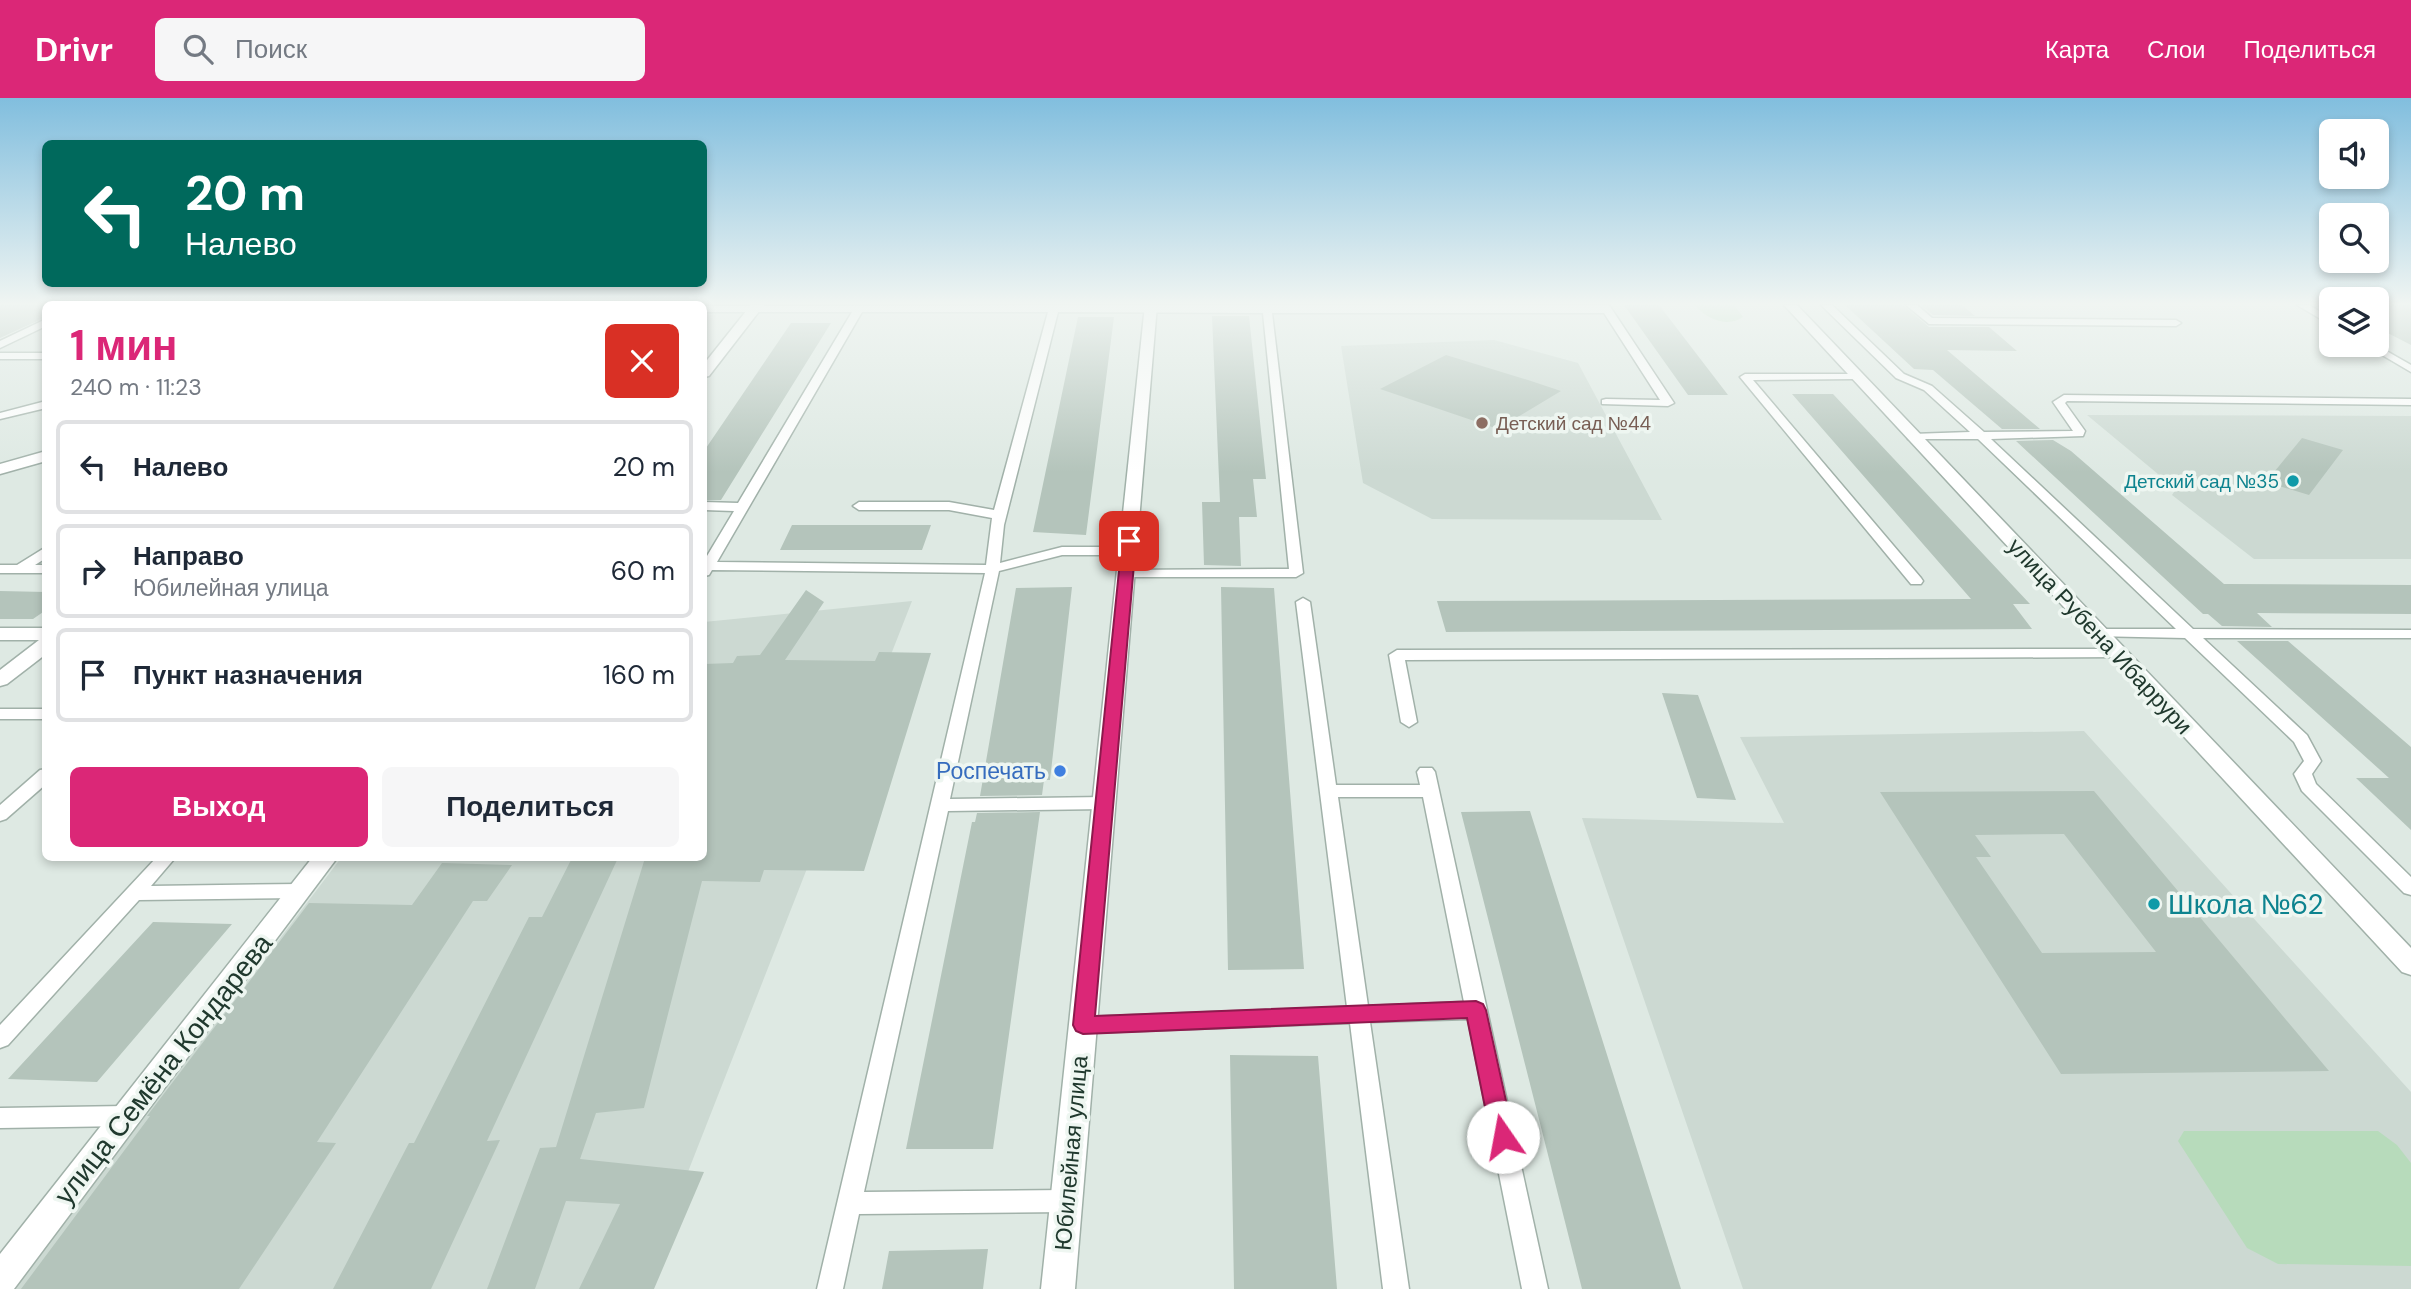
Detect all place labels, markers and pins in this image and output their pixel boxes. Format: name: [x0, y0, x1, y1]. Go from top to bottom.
place label: Детский сад №44: [1496, 411, 1651, 436]
marker: Детский сад №44: [1474, 415, 1490, 431]
place label: Детский сад №35: [2124, 469, 2279, 494]
marker: Детский сад №35: [2285, 473, 2301, 489]
pin: [1099, 511, 1159, 571]
place label: Роспечать: [936, 756, 1046, 786]
marker: Роспечать: [1052, 763, 1068, 779]
place label: Школа №62: [2168, 886, 2324, 923]
marker: Школа №62: [2146, 896, 2162, 912]

